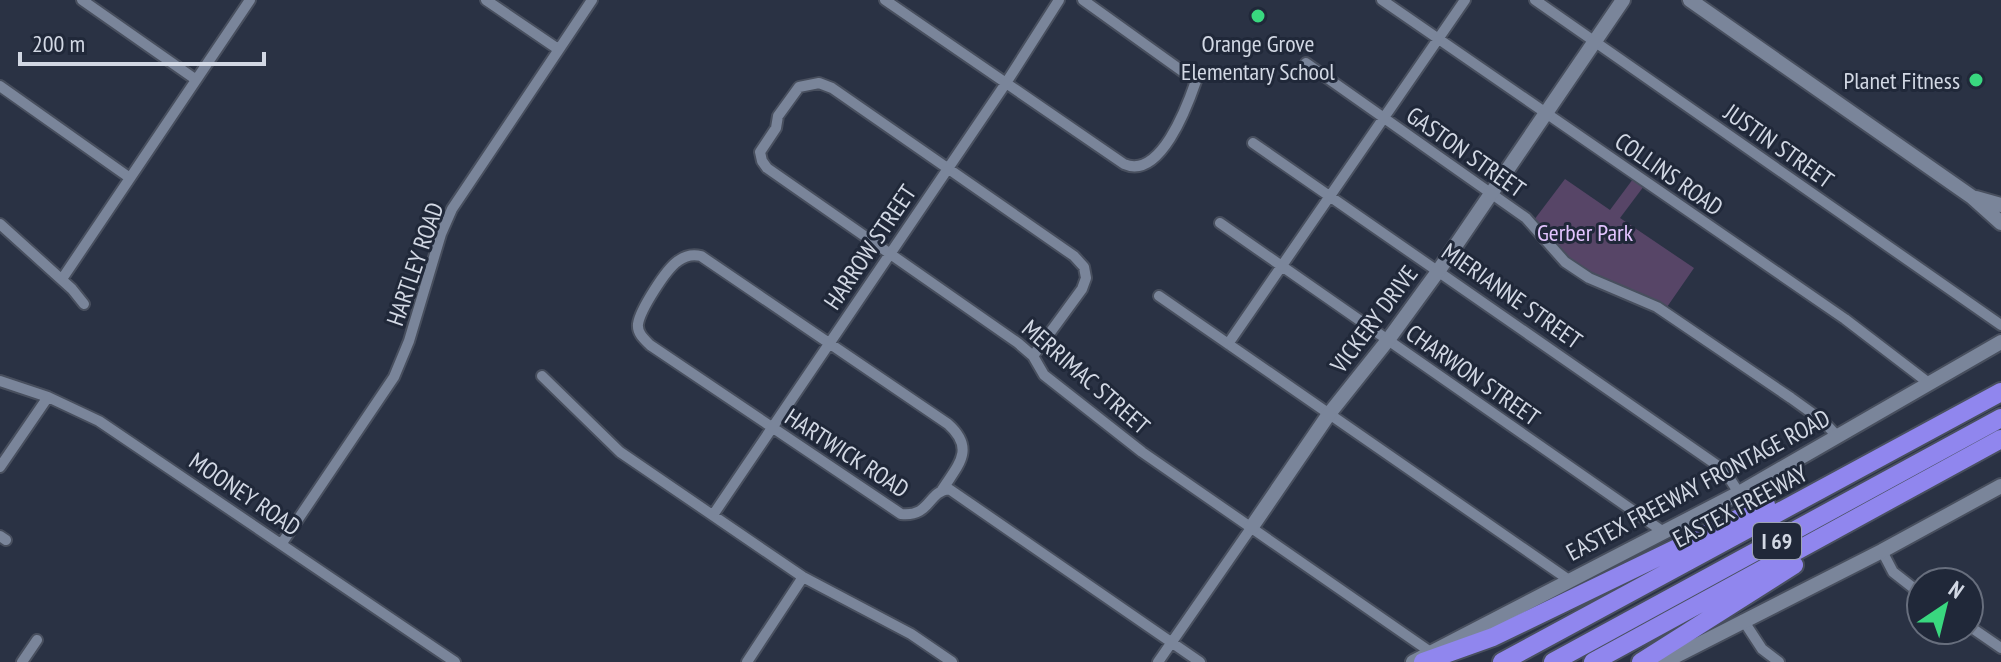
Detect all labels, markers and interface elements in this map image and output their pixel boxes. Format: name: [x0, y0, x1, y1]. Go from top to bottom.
marker: Orange Grove Elementary School: [1249, 7, 1267, 25]
scale bar: [20, 16, 264, 66]
text: 200 m: [32, 28, 85, 59]
place label: Orange Grove Elementary School: [1181, 28, 1335, 87]
place label: Planet Fitness: [1843, 65, 1960, 96]
marker: Planet Fitness: [1967, 71, 1985, 89]
street label: JUSTIN STREET: [1717, 96, 1840, 195]
street label: GASTON STREET: [1400, 100, 1532, 205]
street label: COLLINS ROAD: [1609, 125, 1729, 223]
street label: HARROW STREET: [817, 178, 923, 315]
street label: HARTLEY ROAD: [379, 198, 451, 330]
park label: Gerber Park: [1537, 217, 1634, 248]
street label: MIERIANNE STREET: [1436, 236, 1589, 356]
street label: VICKERY DRIVE: [1323, 259, 1425, 380]
street label: MERRIMAC STREET: [1016, 313, 1157, 441]
street label: CHARWON STREET: [1400, 317, 1546, 433]
street label: HARTWICK ROAD: [779, 401, 915, 505]
street label: EASTEX FREEWAY FRONTAGE ROAD: [1561, 403, 1835, 567]
street label: MOONEY ROAD: [183, 445, 307, 543]
street label: EASTEX FREEWAY: [1668, 458, 1812, 554]
road number: I 69: [1753, 523, 1801, 559]
north arrow: [1905, 566, 1985, 646]
text: N: [1944, 575, 1969, 604]

